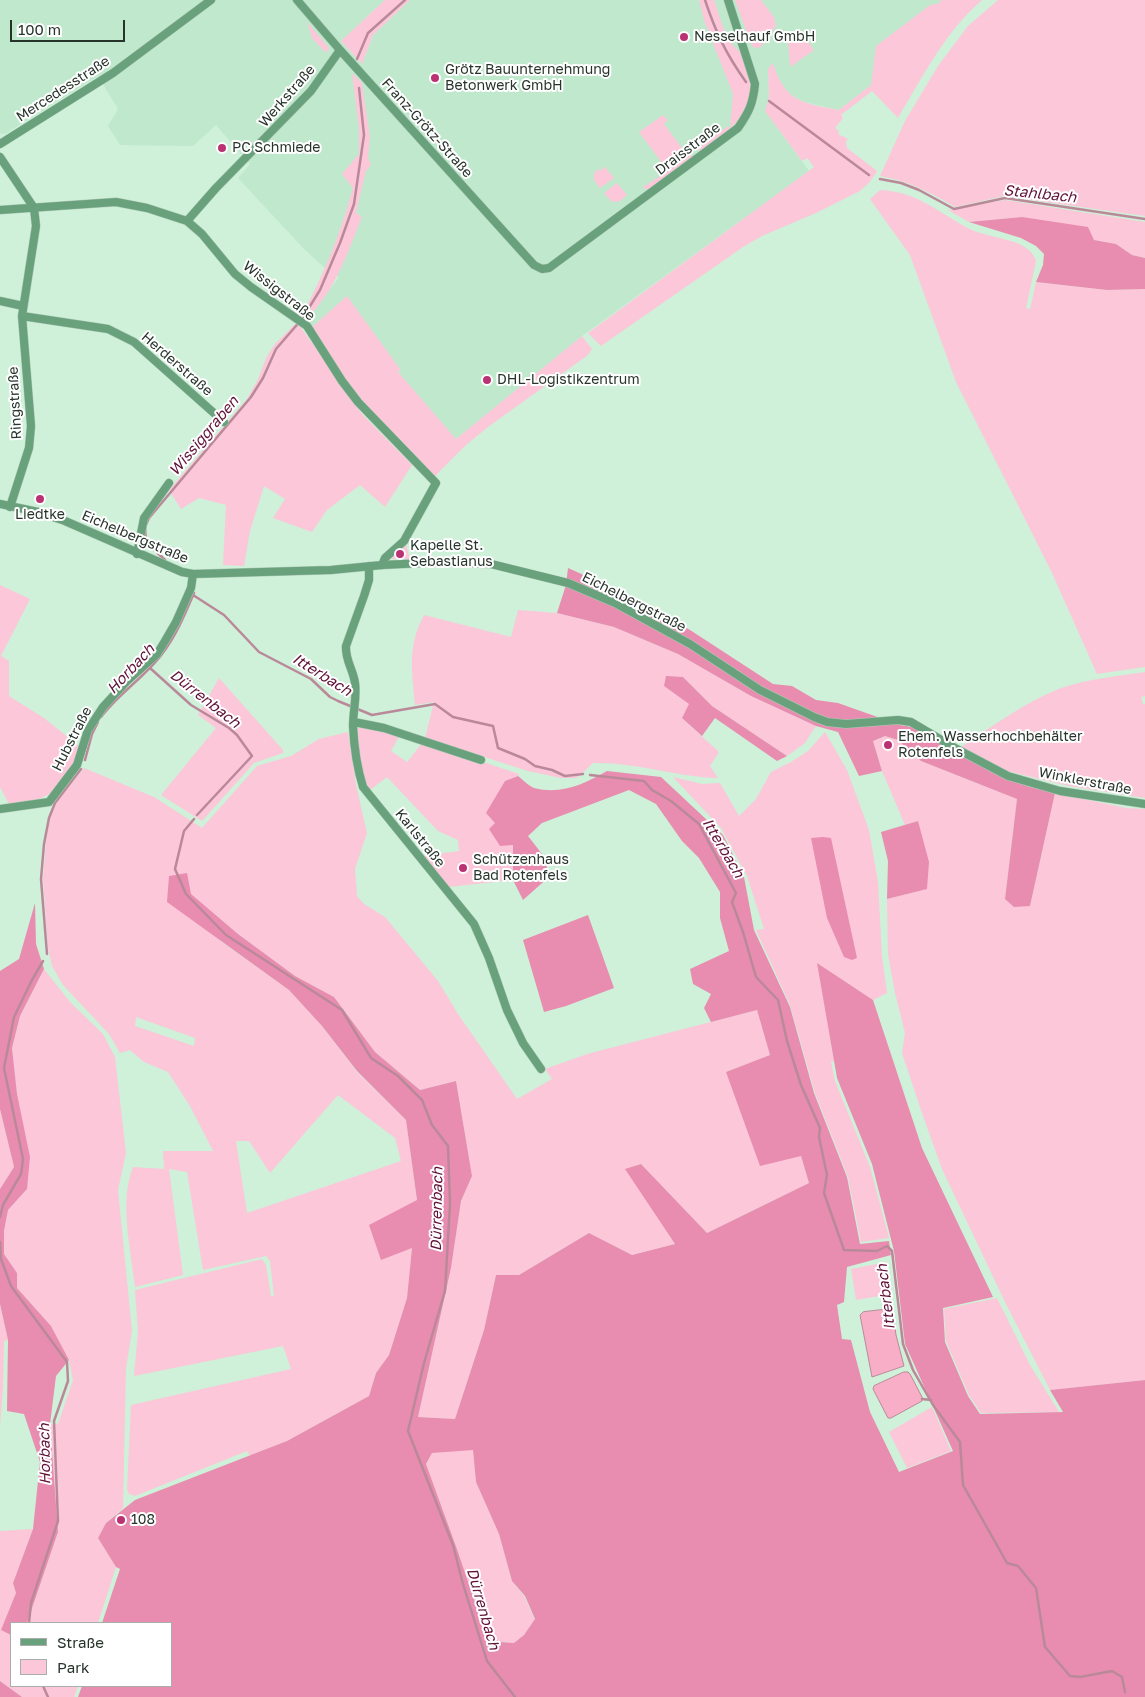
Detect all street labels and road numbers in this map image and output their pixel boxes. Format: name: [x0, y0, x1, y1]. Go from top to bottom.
street label: Mercedesstraße: [13, 53, 113, 125]
street label: Werkstraße: [255, 61, 319, 131]
street label: Franz-Grötz-Straße: [378, 75, 476, 181]
street label: Draisstraße: [652, 119, 724, 179]
street label: Wissigstraße: [240, 258, 318, 324]
street label: Herderstraße: [138, 329, 216, 399]
street label: Ringstraße: [5, 366, 25, 440]
street label: Eichelbergstraße: [79, 507, 191, 567]
street label: Eichelbergstraße: [579, 569, 689, 635]
street label: Hubstraße: [49, 704, 95, 774]
street label: Winklerstraße: [1037, 764, 1133, 798]
street label: Karlstraße: [391, 806, 449, 870]

